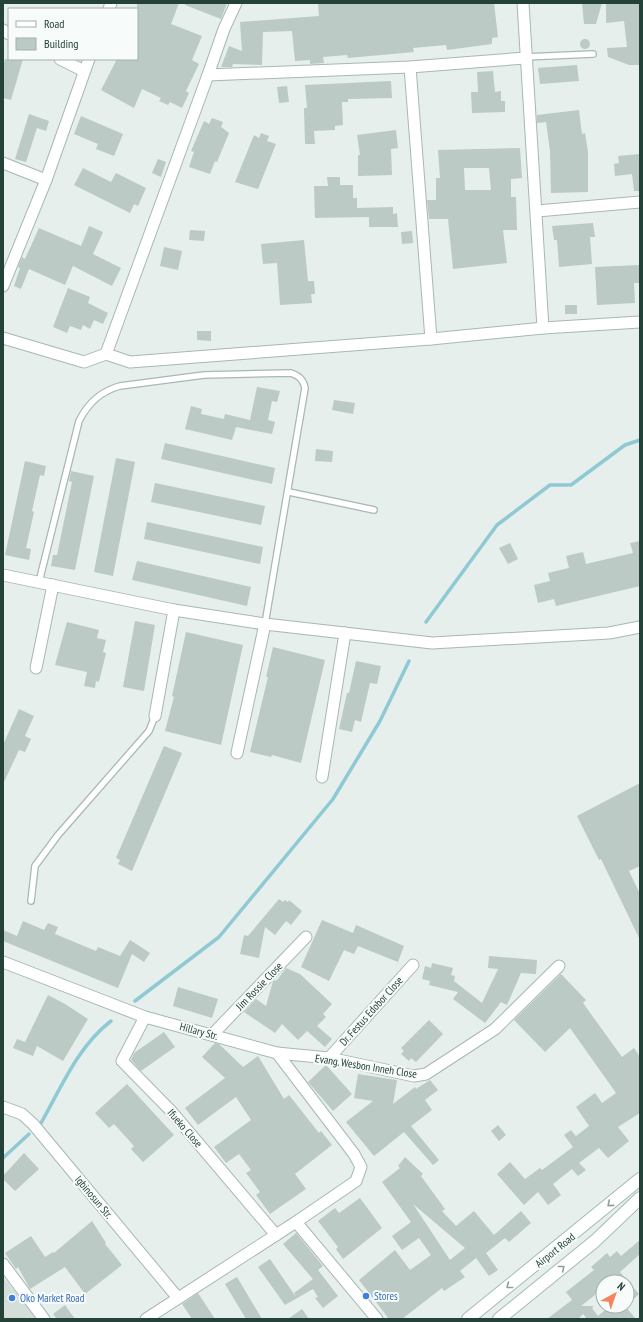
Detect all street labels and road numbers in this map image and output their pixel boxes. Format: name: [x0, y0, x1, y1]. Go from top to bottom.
street label: Jim Rossie Close: [232, 959, 286, 1014]
street label: Dr. Festus Edobor Close: [336, 973, 406, 1048]
street label: Hillary Str.: [178, 1019, 220, 1043]
street label: Evang. Wesbon Inneh Close: [314, 1051, 418, 1081]
street label: Ifueko Close: [164, 1106, 206, 1151]
street label: Igbinosun Str.: [72, 1173, 116, 1221]
street label: Airport Road: [532, 1229, 578, 1270]

